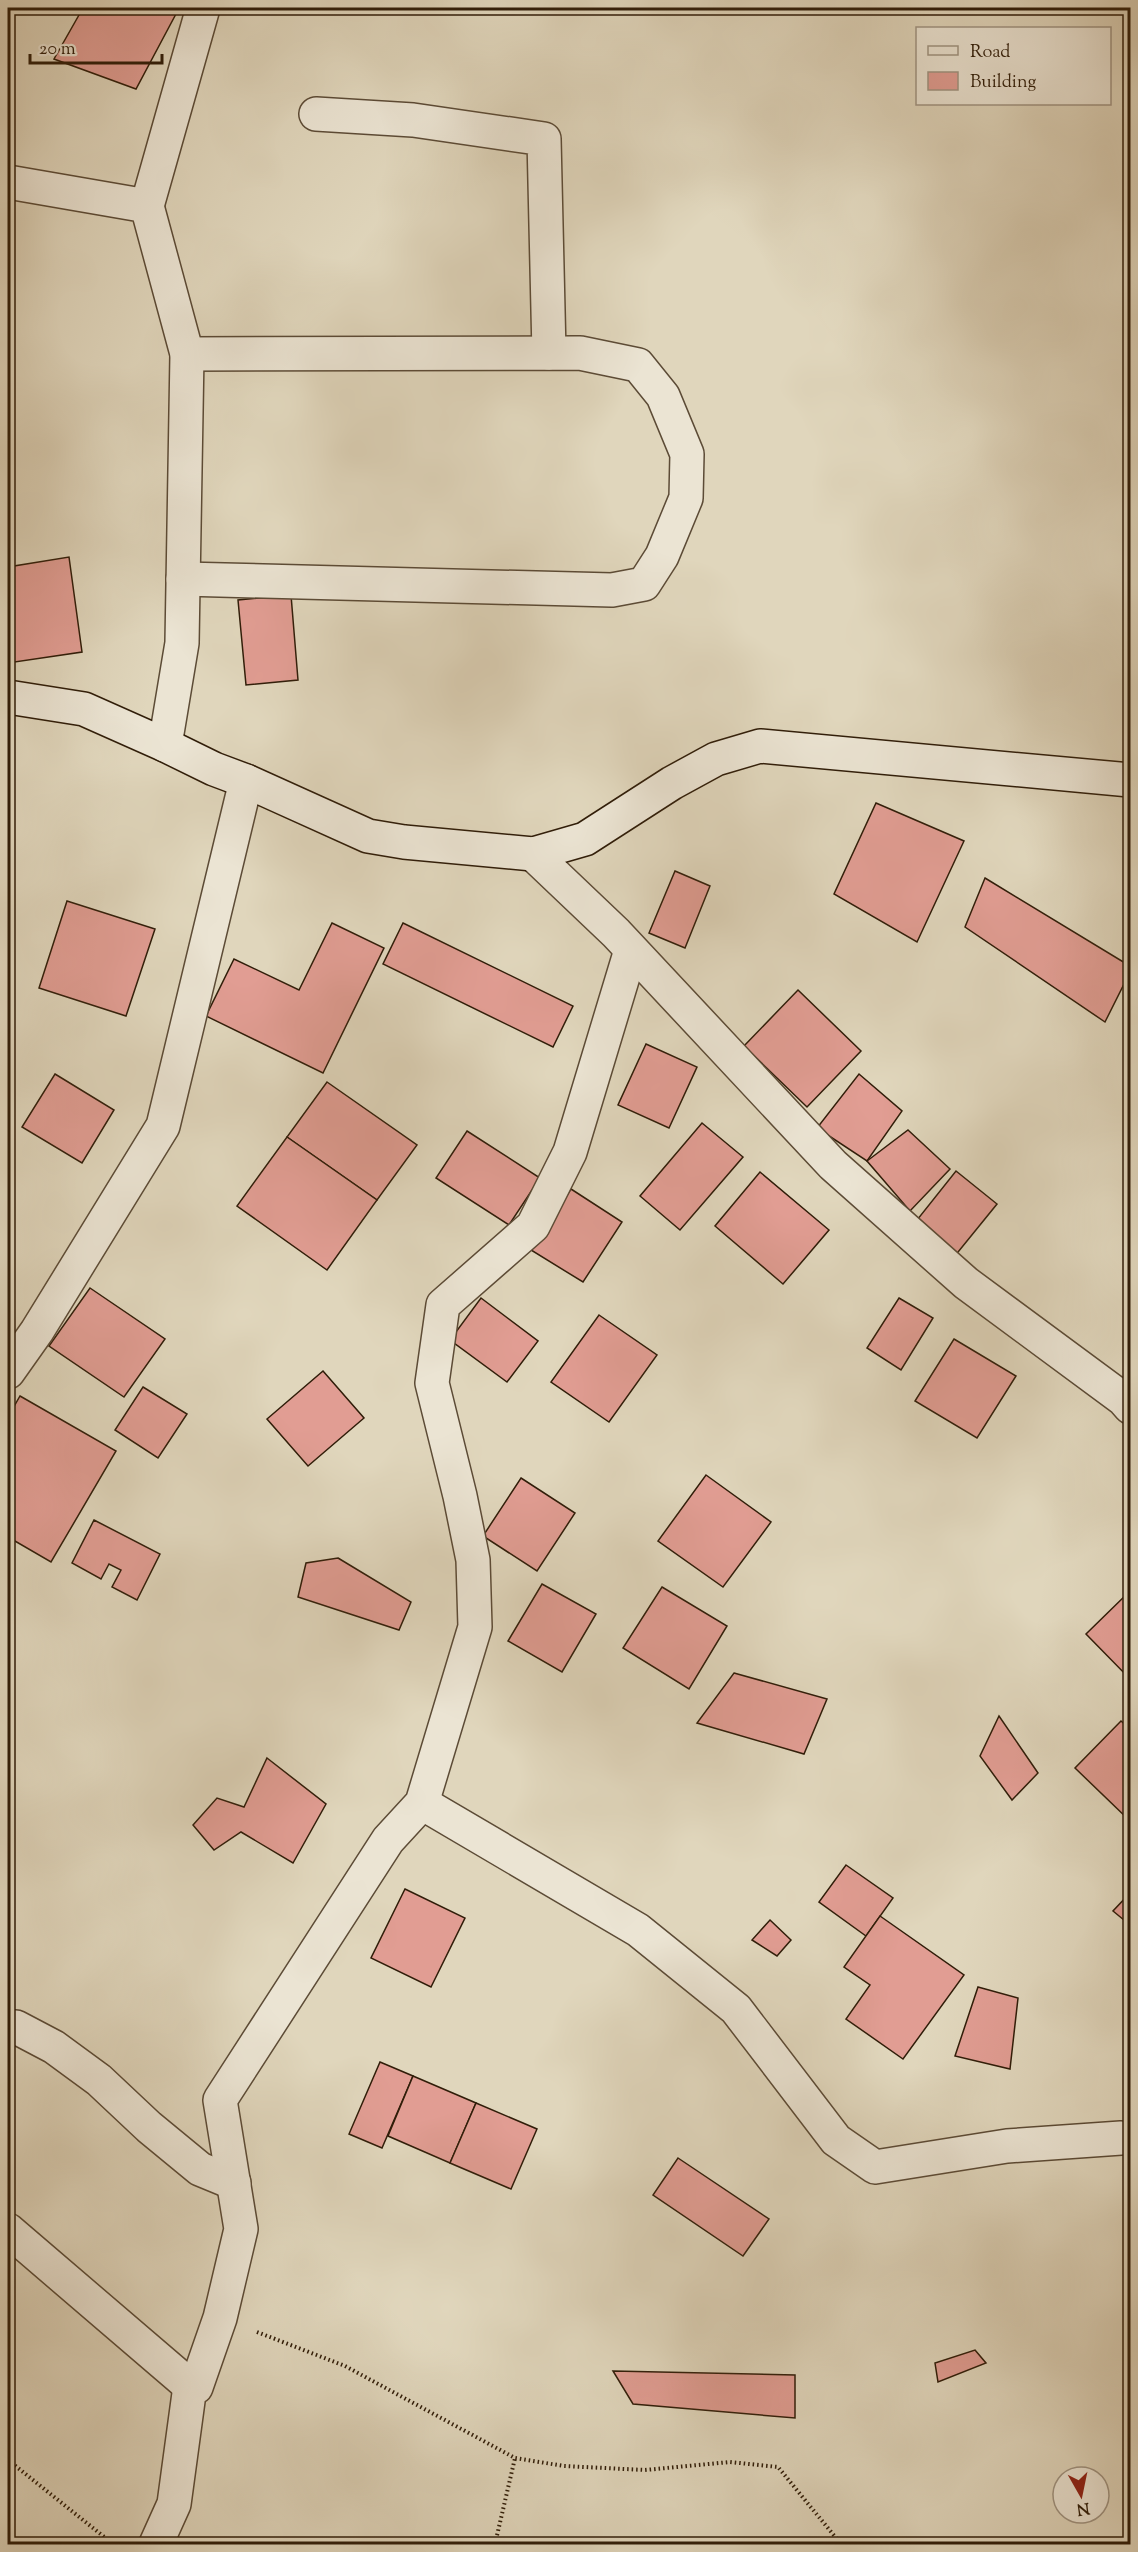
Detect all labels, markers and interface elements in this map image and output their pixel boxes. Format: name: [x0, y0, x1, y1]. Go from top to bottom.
scale bar: [30, 27, 162, 65]
legend: [916, 27, 1111, 105]
text: 20 m: [39, 37, 76, 63]
text: Road: [970, 40, 1010, 66]
text: Building: [970, 70, 1036, 96]
north arrow: [1051, 2465, 1111, 2525]
text: N: [1075, 2495, 1091, 2520]

